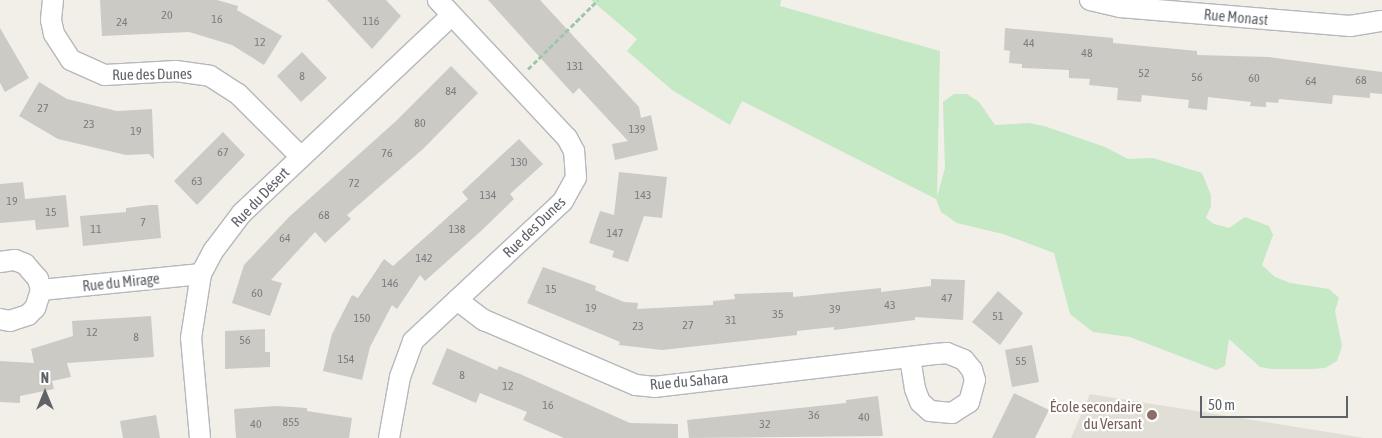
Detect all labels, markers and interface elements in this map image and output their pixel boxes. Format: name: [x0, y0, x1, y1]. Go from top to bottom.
street label: Rue Monast: [1203, 5, 1269, 29]
house number: 20: [161, 9, 173, 23]
house number: 16: [211, 13, 223, 27]
house number: 116: [363, 15, 379, 29]
house number: 24: [116, 16, 128, 30]
house number: 12: [254, 36, 266, 50]
house number: 44: [1023, 37, 1035, 51]
house number: 48: [1081, 47, 1093, 61]
house number: 131: [567, 60, 583, 74]
street label: Rue des Dunes: [112, 64, 192, 84]
house number: 52: [1138, 67, 1150, 81]
house number: 8: [299, 70, 305, 84]
house number: 56: [1191, 71, 1203, 85]
house number: 60: [1248, 72, 1260, 86]
house number: 68: [1355, 74, 1367, 88]
house number: 64: [1305, 75, 1317, 89]
house number: 84: [445, 85, 457, 99]
house number: 27: [37, 102, 49, 116]
house number: 80: [414, 117, 426, 131]
house number: 23: [83, 118, 95, 132]
house number: 139: [629, 123, 645, 137]
house number: 19: [130, 125, 142, 139]
house number: 67: [217, 146, 229, 160]
house number: 76: [381, 147, 393, 161]
house number: 130: [511, 156, 527, 170]
street label: Rue du Désert: [227, 163, 293, 231]
house number: 63: [191, 175, 203, 189]
house number: 72: [348, 177, 360, 191]
house number: 134: [480, 189, 496, 203]
house number: 143: [635, 189, 651, 203]
street label: Rue des Dunes: [499, 193, 569, 261]
house number: 19: [6, 195, 18, 209]
house number: 15: [45, 206, 57, 220]
house number: 68: [318, 209, 330, 223]
house number: 7: [140, 216, 146, 230]
house number: 11: [90, 223, 102, 237]
house number: 138: [449, 223, 465, 237]
house number: 147: [607, 227, 623, 241]
house number: 64: [279, 232, 291, 246]
house number: 142: [416, 252, 432, 266]
street label: Rue du Mirage: [81, 269, 161, 295]
house number: 146: [382, 277, 398, 291]
house number: 15: [545, 283, 557, 297]
house number: 60: [251, 287, 263, 301]
house number: 47: [941, 292, 953, 306]
house number: 43: [884, 299, 896, 313]
house number: 19: [585, 302, 597, 316]
house number: 39: [829, 303, 841, 317]
house number: 35: [772, 308, 784, 322]
house number: 51: [992, 310, 1004, 324]
house number: 150: [354, 312, 370, 326]
house number: 31: [725, 314, 737, 328]
house number: 27: [682, 319, 694, 333]
house number: 23: [632, 320, 644, 334]
house number: 12: [86, 326, 98, 340]
house number: 8: [133, 331, 139, 345]
house number: 56: [239, 334, 251, 348]
house number: 154: [338, 353, 354, 367]
house number: 55: [1015, 355, 1027, 369]
north arrow: [20, 368, 70, 418]
house number: 8: [459, 369, 465, 383]
street label: Rue du Sahara: [649, 369, 729, 393]
text: N: [41, 370, 49, 386]
house number: 12: [502, 380, 514, 394]
scale bar: [1202, 386, 1350, 418]
text: 50 m: [1208, 396, 1235, 413]
place label: École secondaire du Versant: [1050, 397, 1142, 432]
house number: 16: [542, 399, 554, 413]
house number: 36: [808, 409, 820, 423]
marker: École secondaire du Versant: [1146, 409, 1158, 421]
house number: 40: [858, 411, 870, 425]
house number: 855: [283, 416, 299, 430]
house number: 40: [250, 418, 262, 432]
house number: 32: [759, 418, 771, 432]

